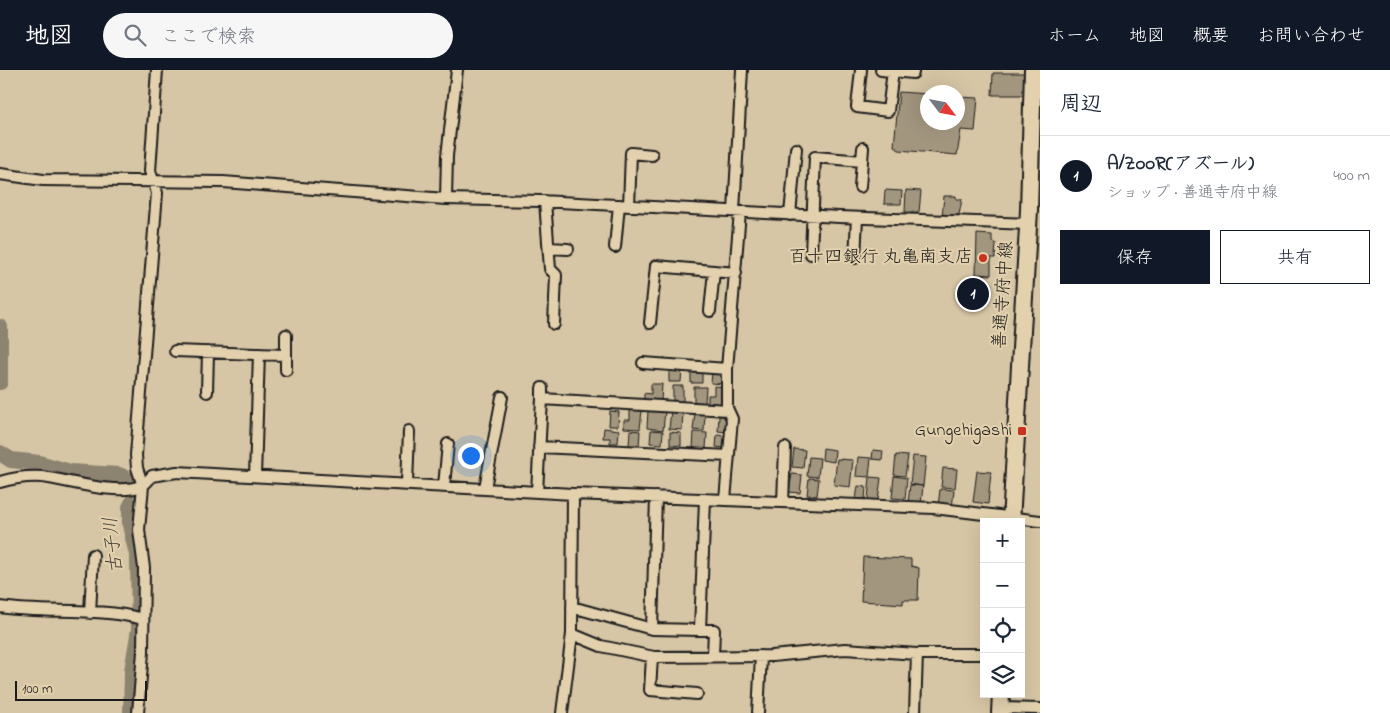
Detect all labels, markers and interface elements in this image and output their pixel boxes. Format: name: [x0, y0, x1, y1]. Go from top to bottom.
search box: [103, 13, 453, 58]
text: 地図: [25, 20, 73, 55]
icon: search: [121, 21, 149, 49]
text: ここで検索: [161, 24, 256, 51]
text: ホーム: [1048, 24, 1101, 50]
text: 地図: [1129, 24, 1165, 50]
text: 概要: [1193, 24, 1229, 50]
text: お問い合わせ: [1257, 24, 1365, 50]
north arrow: [920, 85, 965, 130]
text: 周辺: [1060, 90, 1102, 120]
text: A/ZooR(アズール): [1107, 151, 1254, 178]
text: 1: [1073, 164, 1079, 188]
text: 400 m: [1333, 164, 1370, 188]
text: ショップ · 善通寺府中線: [1107, 181, 1278, 205]
button: 保存: [1060, 230, 1210, 284]
button: 共有: [1220, 230, 1370, 284]
street label: 善通寺府中線: [987, 240, 1021, 350]
place label: 百十四銀行 丸亀南支店: [789, 245, 973, 271]
marker: 百十四銀行 丸亀南支店: [977, 252, 989, 264]
pin: 1: [957, 275, 989, 313]
place label: Gungehigashi: [915, 418, 1012, 445]
marker: Gungehigashi: [1016, 425, 1028, 437]
your location: [458, 443, 484, 469]
water label: 古子川: [98, 515, 130, 575]
map controls: [980, 518, 1025, 698]
button: +: [980, 518, 1025, 563]
button: −: [980, 563, 1025, 608]
button: locate: [980, 608, 1025, 653]
button: layers: [980, 653, 1025, 698]
scale bar: [15, 678, 148, 701]
text: 100 m: [22, 679, 53, 700]

